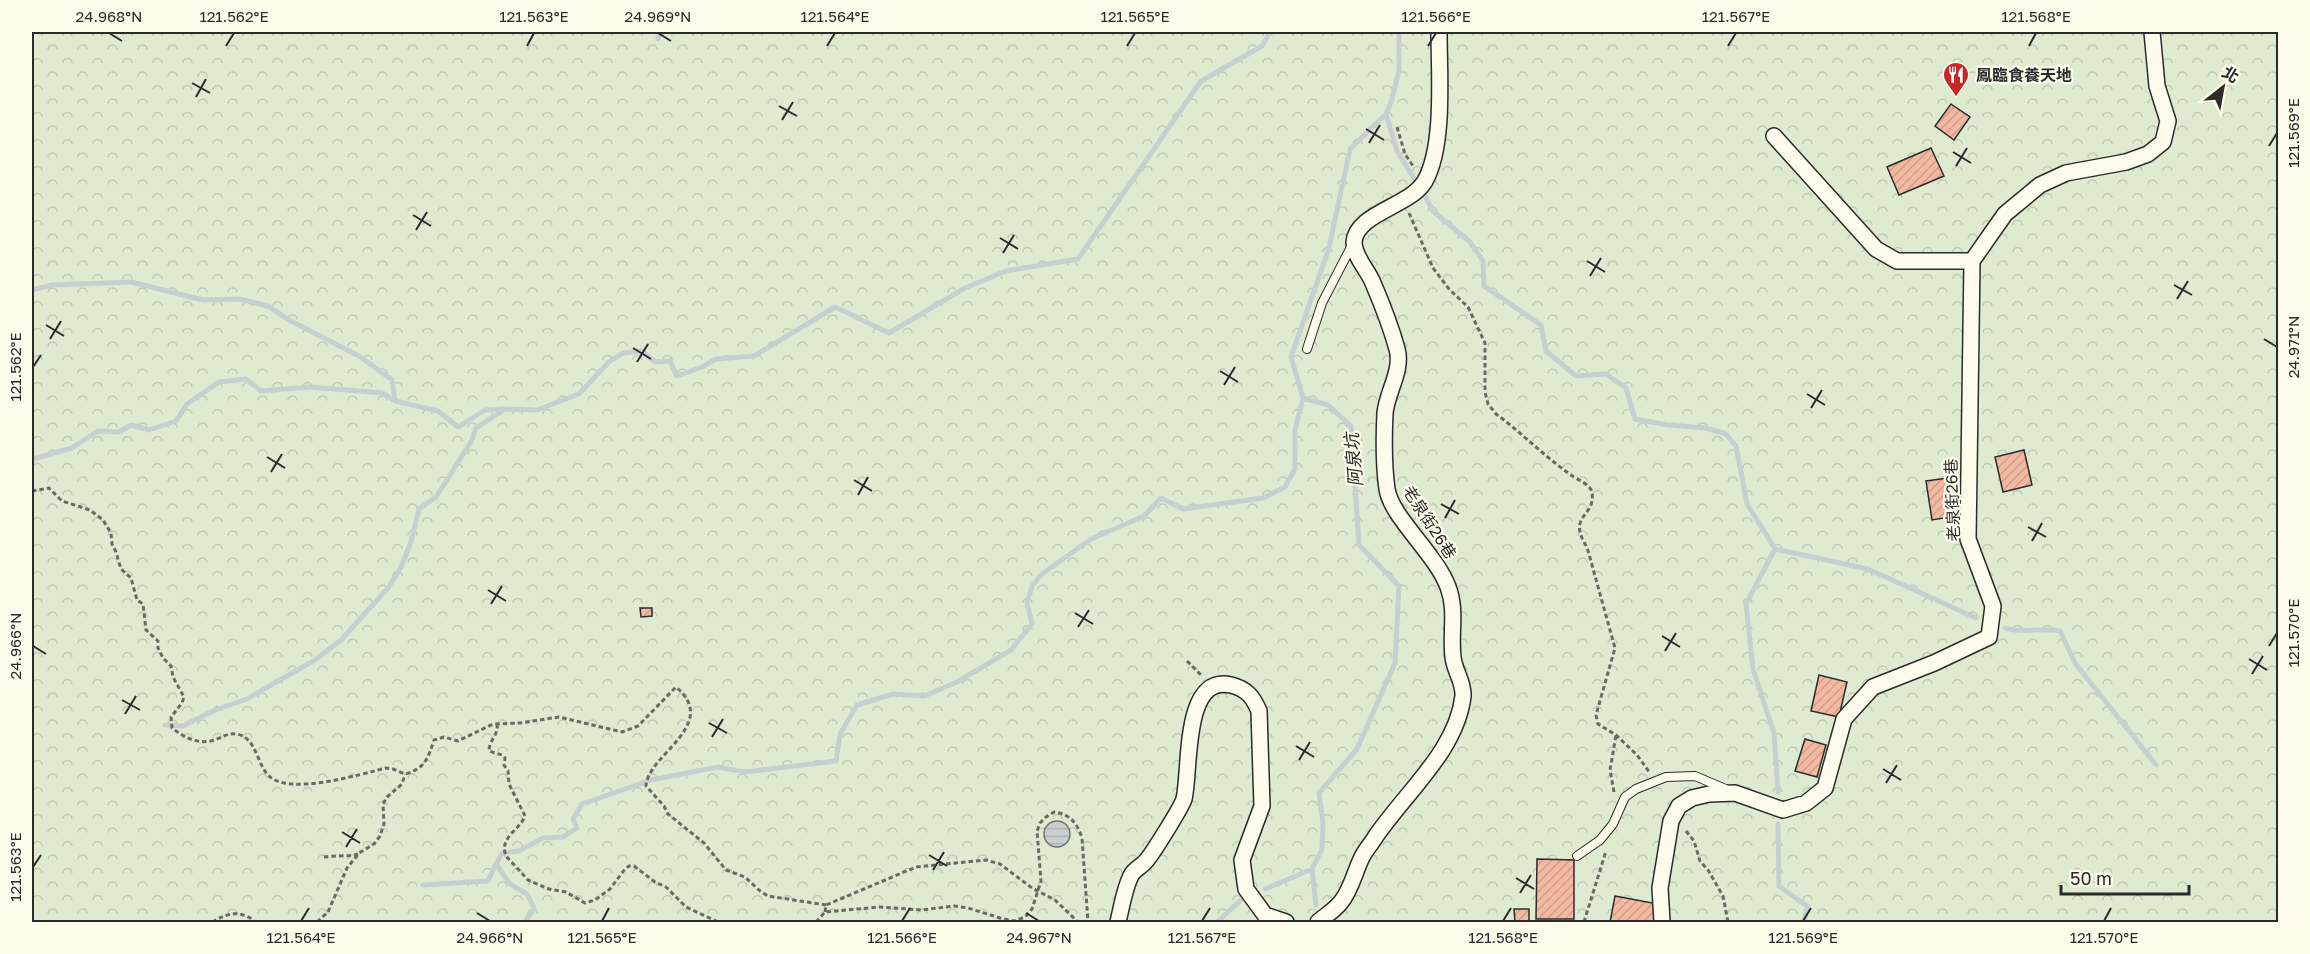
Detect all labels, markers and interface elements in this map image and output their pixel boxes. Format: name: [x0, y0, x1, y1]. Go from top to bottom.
text: 24.968°N: [76, 7, 142, 25]
text: 121.562°E: [199, 7, 269, 25]
text: 121.563°E: [499, 7, 569, 25]
text: 24.969°N: [625, 7, 691, 25]
text: 121.564°E: [801, 7, 869, 25]
text: 121.565°E: [1100, 7, 1170, 25]
text: 121.566°E: [1401, 7, 1471, 25]
text: 121.567°E: [1702, 7, 1770, 25]
text: 121.568°E: [2001, 7, 2071, 25]
north arrow: [2193, 57, 2253, 117]
restaurant icon: 鳳臨食養天地: [1941, 60, 1971, 98]
text: 北: [2219, 61, 2243, 87]
place label: 鳳臨食養天地: [1976, 65, 2072, 85]
text: 121.569°E: [2284, 98, 2302, 168]
text: 24.971°N: [2284, 316, 2302, 378]
text: 121.562°E: [6, 332, 24, 402]
water label: 阿泉坑: [1339, 429, 1366, 488]
street label: 老泉街26巷: [1941, 458, 1963, 542]
street label: 老泉街26巷: [1399, 482, 1461, 562]
text: 121.570°E: [2284, 599, 2302, 667]
text: 24.966°N: [6, 613, 24, 679]
text: 121.563°E: [6, 832, 24, 902]
scale bar: [2061, 858, 2188, 896]
text: 50 m: [2070, 867, 2112, 889]
text: 121.564°E: [267, 928, 335, 946]
text: 24.966°N: [457, 928, 523, 946]
text: 121.565°E: [567, 928, 637, 946]
text: 121.566°E: [867, 928, 937, 946]
text: 24.967°N: [1006, 928, 1072, 946]
text: 121.567°E: [1168, 928, 1236, 946]
text: 121.568°E: [1468, 928, 1538, 946]
text: 121.569°E: [1768, 928, 1838, 946]
text: 121.570°E: [2070, 928, 2138, 946]

